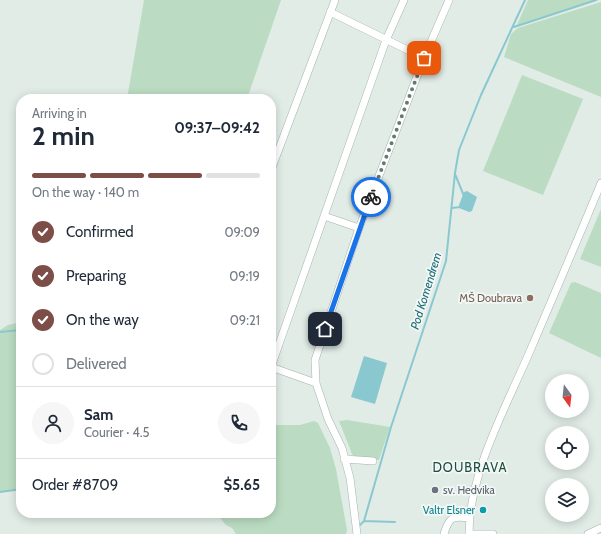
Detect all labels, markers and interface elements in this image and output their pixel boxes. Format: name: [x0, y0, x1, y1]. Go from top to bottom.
pin: [407, 41, 441, 75]
icon: bag: [413, 47, 435, 69]
text: Arriving in: [32, 105, 87, 121]
text: 09:37–09:42: [174, 119, 260, 137]
text: 2 min: [32, 120, 95, 152]
courier: [351, 177, 391, 217]
text: On the way · 140 m: [32, 184, 139, 200]
icon: bike: [360, 186, 382, 208]
icon: check: [32, 221, 54, 243]
text: Confirmed: [66, 223, 134, 241]
text: 09:09: [224, 224, 260, 240]
water label: Pod Komendrem: [407, 250, 444, 331]
icon: check: [32, 265, 54, 287]
text: Preparing: [66, 267, 126, 285]
text: 09:19: [229, 268, 260, 284]
place label: MŠ Doubrava: [459, 291, 523, 305]
marker: MŠ Doubrava: [525, 293, 535, 303]
icon: check: [32, 309, 54, 331]
text: On the way: [66, 311, 139, 329]
text: 09:21: [230, 312, 260, 328]
pin: [308, 312, 342, 346]
icon: home: [314, 318, 336, 340]
text: Delivered: [66, 355, 127, 373]
north arrow: [545, 374, 589, 418]
map controls: [545, 374, 589, 522]
button: person: [32, 402, 74, 444]
button: phone: [218, 402, 260, 444]
text: Sam: [84, 406, 113, 424]
text: Courier · 4.5: [84, 424, 149, 440]
button: locate: [545, 426, 589, 470]
district label: DOUBRAVA: [432, 459, 508, 475]
text: Order #8709: [32, 476, 118, 494]
text: $5.65: [223, 476, 260, 494]
button: layers: [545, 478, 589, 522]
place label: sv. Hedvika: [443, 483, 495, 497]
marker: sv. Hedvika: [430, 485, 440, 495]
place label: Valtr Elsner: [423, 503, 476, 517]
marker: Valtr Elsner: [478, 505, 488, 515]

